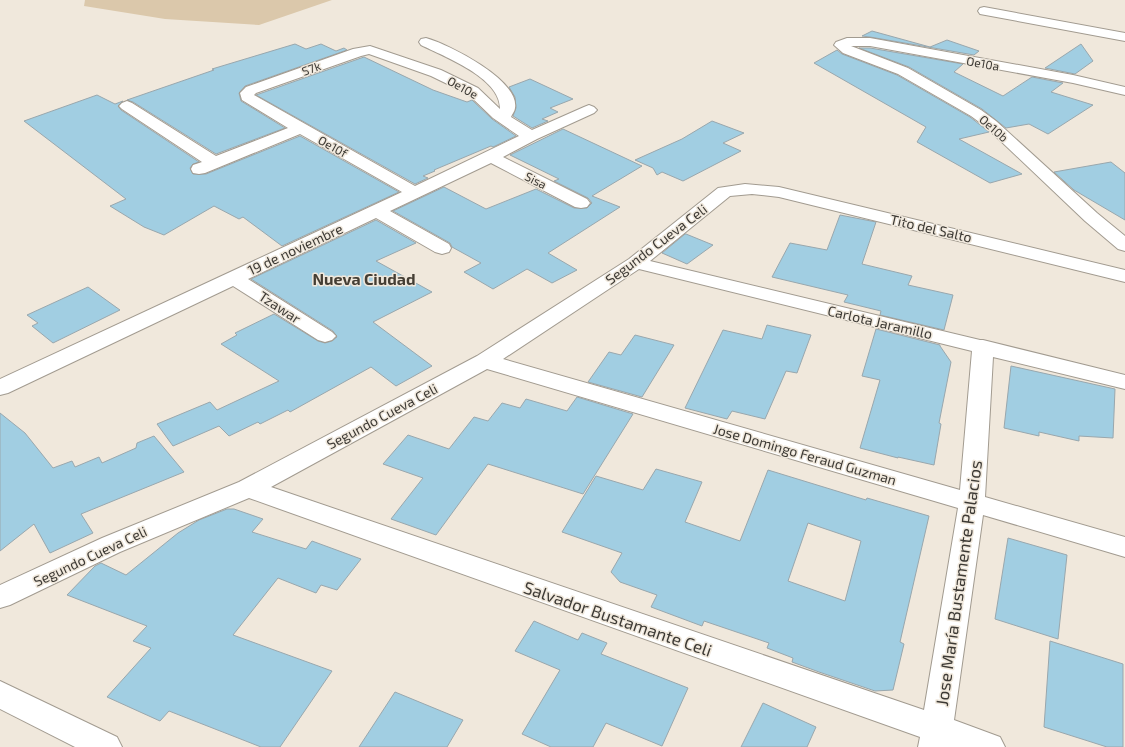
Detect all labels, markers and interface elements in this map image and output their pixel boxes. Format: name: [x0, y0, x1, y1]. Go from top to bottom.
street label: Oe10a: [966, 53, 1000, 73]
street label: S7k: [300, 58, 322, 78]
street label: Oe10e: [445, 73, 481, 101]
street label: Oe10b: [977, 112, 1011, 144]
street label: Oe10f: [316, 132, 350, 160]
street label: Sisa: [523, 169, 549, 191]
street label: Segundo Cueva Celi: [602, 200, 710, 288]
street label: Tito del Salto: [888, 210, 974, 246]
street label: 19 de noviembre: [245, 220, 345, 278]
district label: Nueva Ciudad: [312, 269, 416, 288]
street label: Tzawar: [256, 287, 304, 327]
street label: Carlota Jaramillo: [826, 302, 934, 342]
street label: Segundo Cueva Celi: [324, 380, 440, 452]
street label: Jose Domingo Feraud Guzman: [711, 420, 899, 488]
street label: Jose María Bustamente Palacios: [931, 459, 985, 707]
street label: Segundo Cueva Celi: [31, 522, 149, 590]
street label: Salvador Bustamante Celi: [521, 576, 715, 660]

